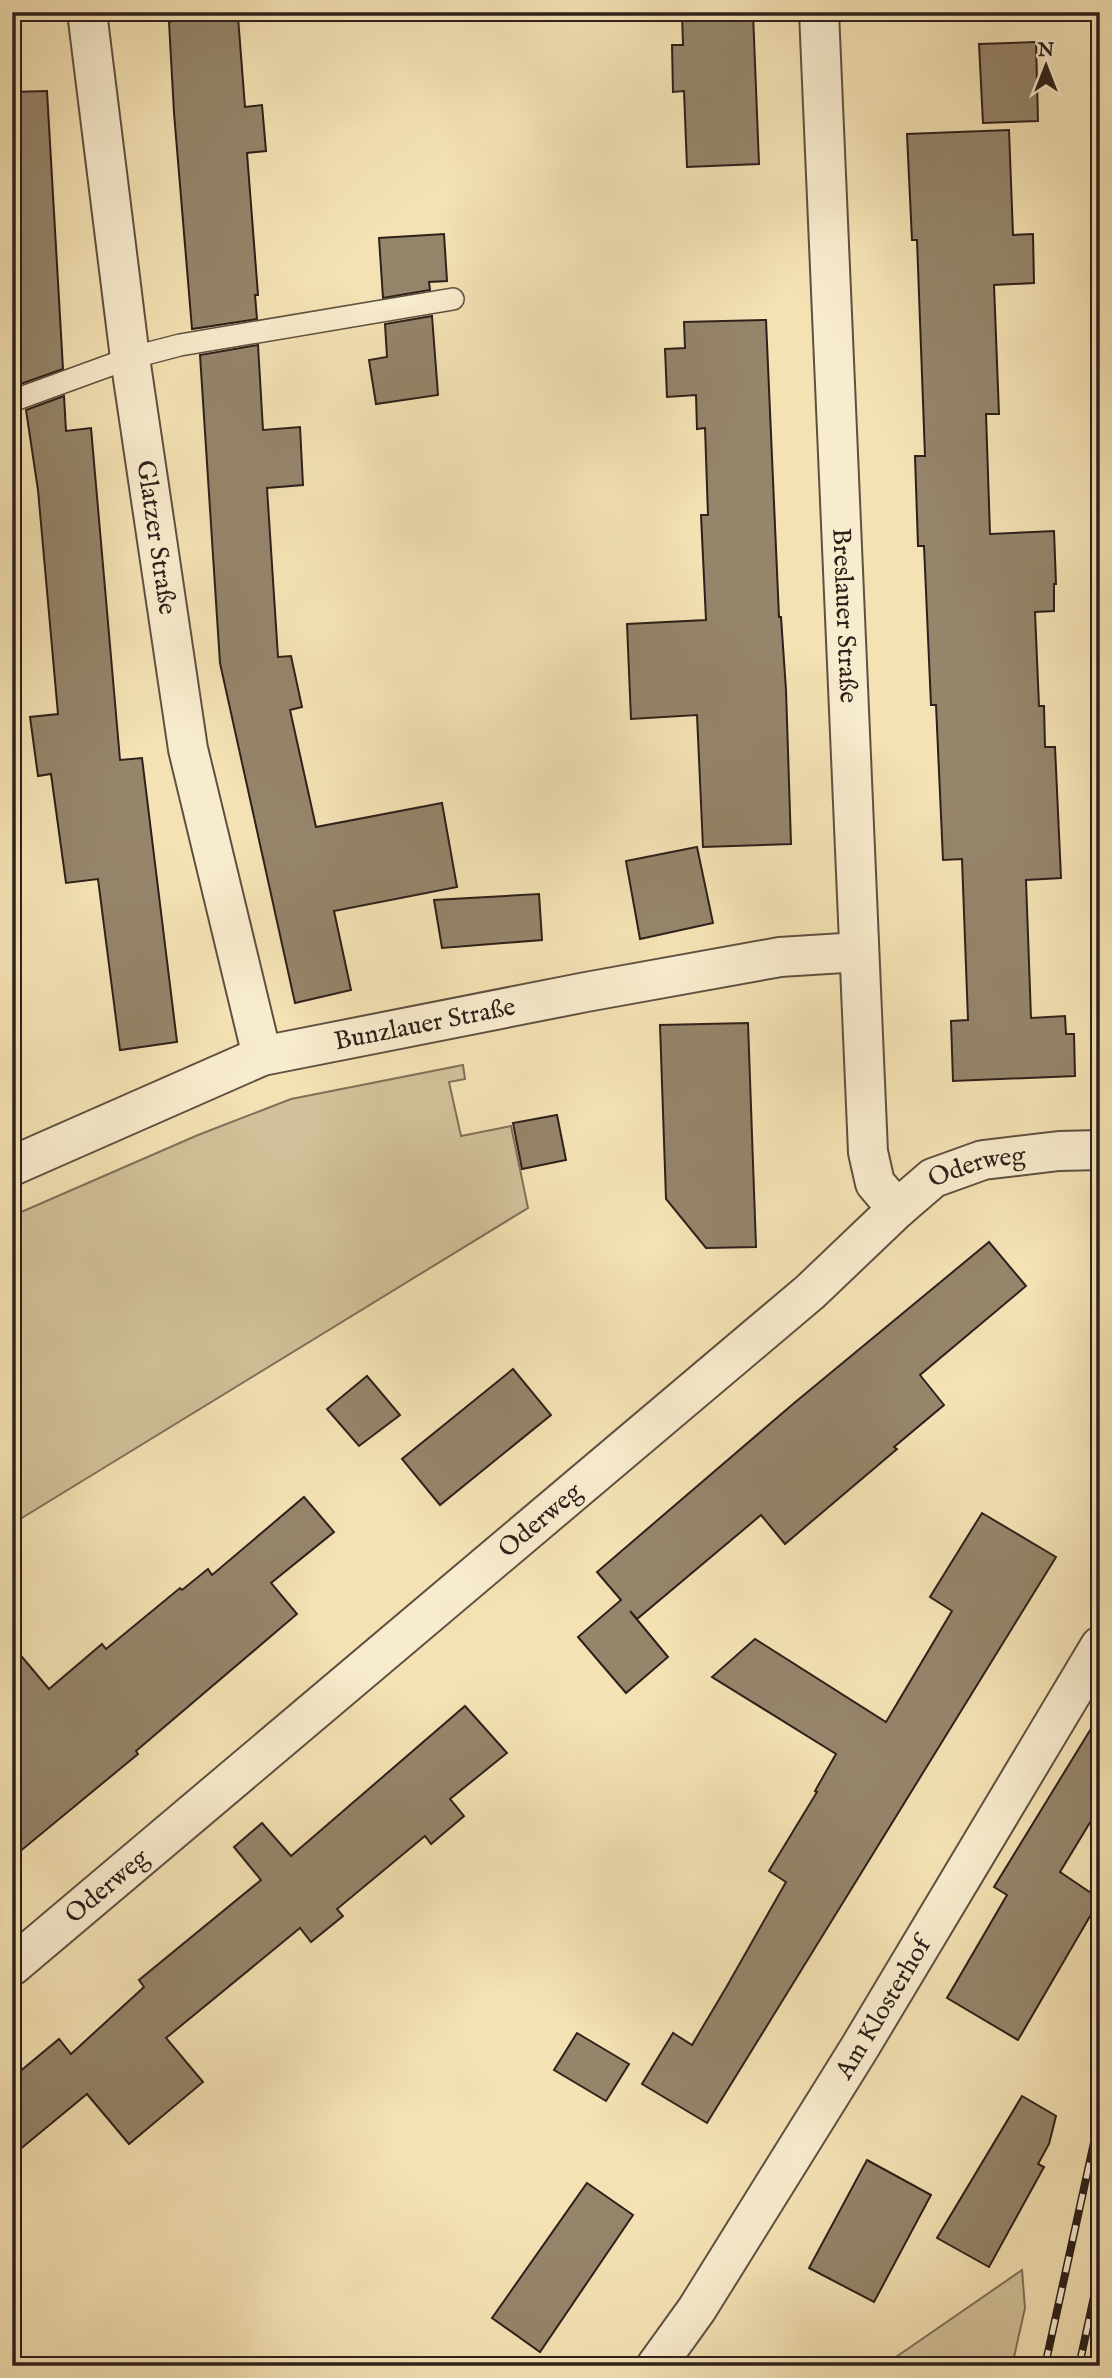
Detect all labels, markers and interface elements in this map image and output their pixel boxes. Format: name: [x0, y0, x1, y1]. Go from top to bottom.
north arrow: [1010, 32, 1080, 102]
text: N: [1037, 39, 1055, 63]
street label: Glatzer Straße: [129, 458, 184, 617]
street label: Breslauer Straße: [825, 527, 865, 704]
street label: Bunzlauer Straße: [331, 990, 518, 1058]
street label: Oderweg: [923, 1139, 1028, 1195]
street label: Oderweg: [491, 1475, 589, 1565]
street label: Oderweg: [58, 1841, 156, 1931]
street label: Am Klosterhof: [827, 1927, 941, 2086]

